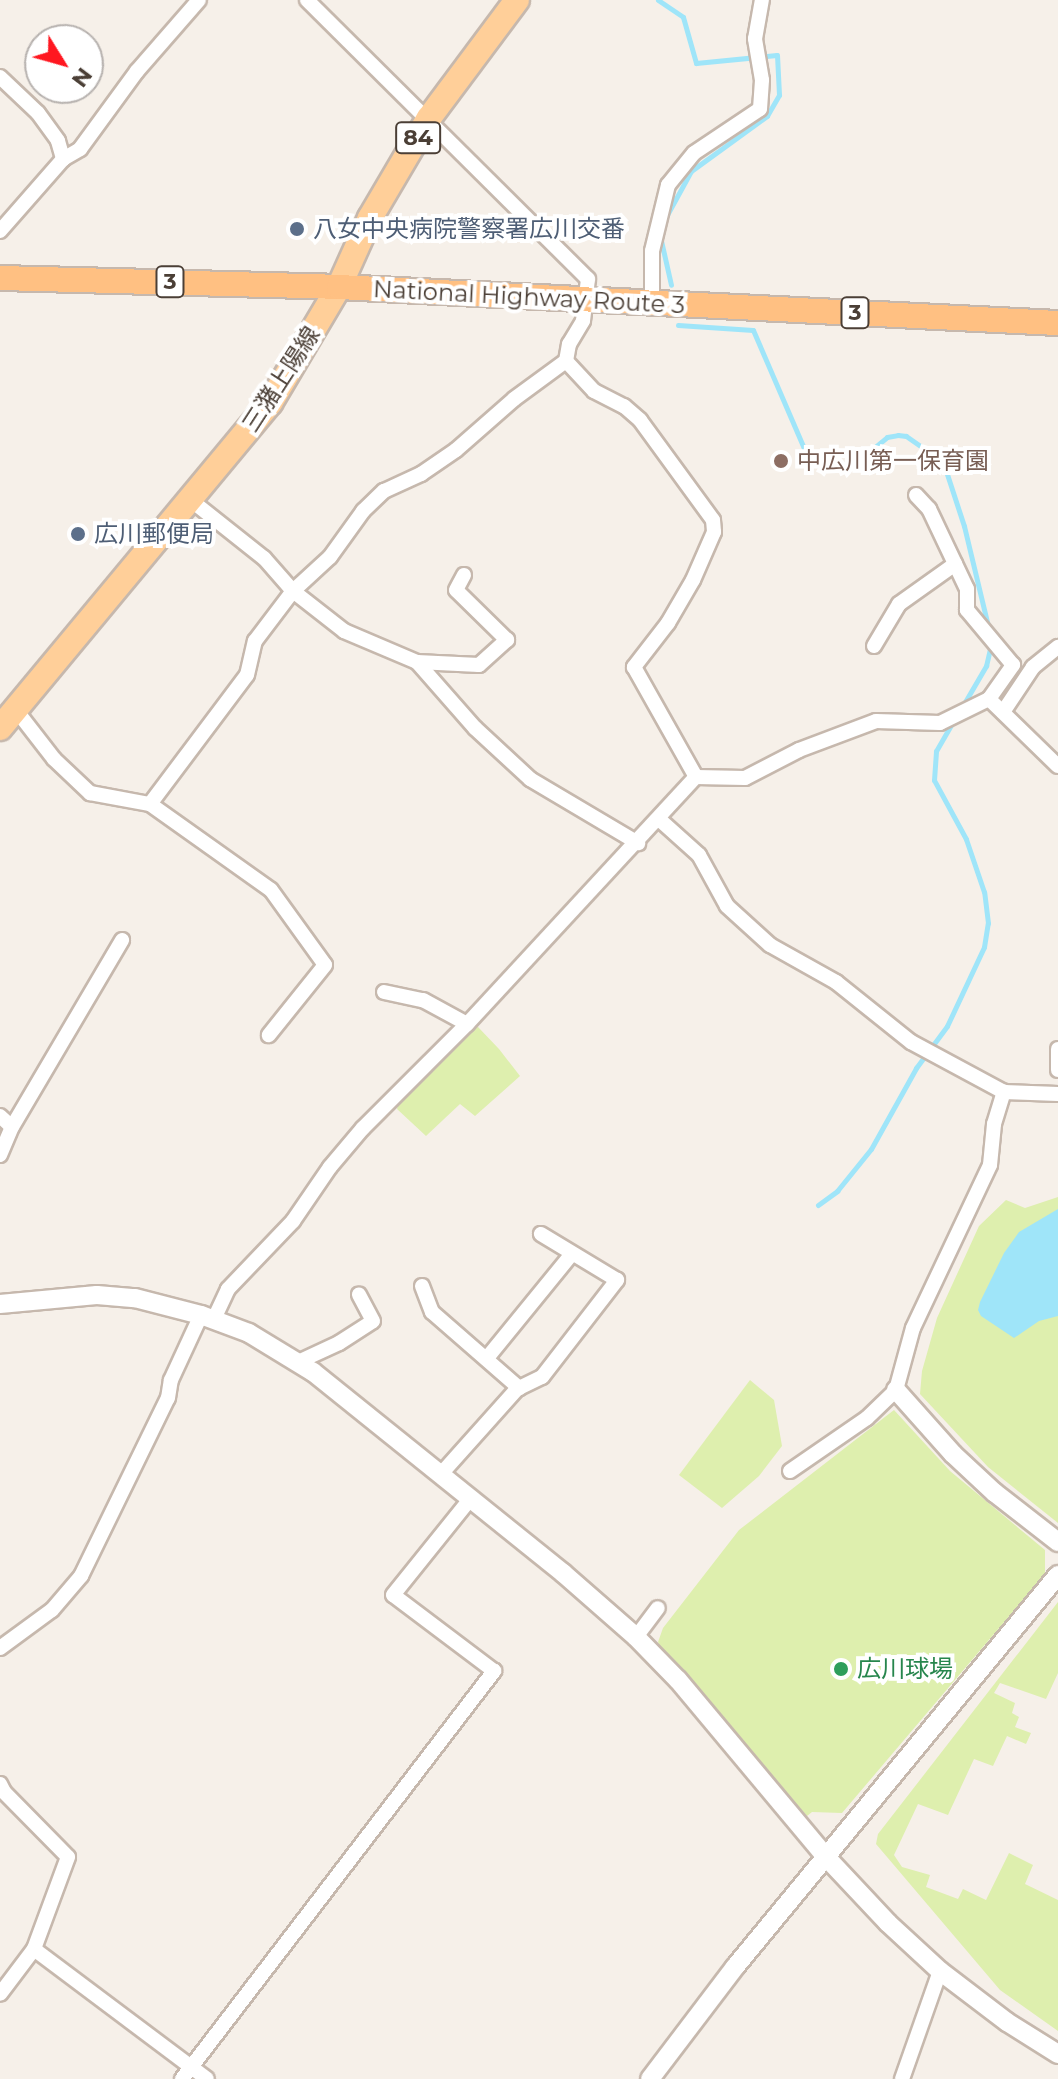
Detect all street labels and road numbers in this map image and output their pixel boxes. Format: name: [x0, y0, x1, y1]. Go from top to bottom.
road number: 84: [394, 120, 442, 156]
road number: 3: [154, 264, 186, 300]
street label: National Highway Route 3: [372, 274, 686, 320]
road number: 3: [839, 295, 871, 331]
street label: 三潴上陽線: [236, 321, 326, 437]

